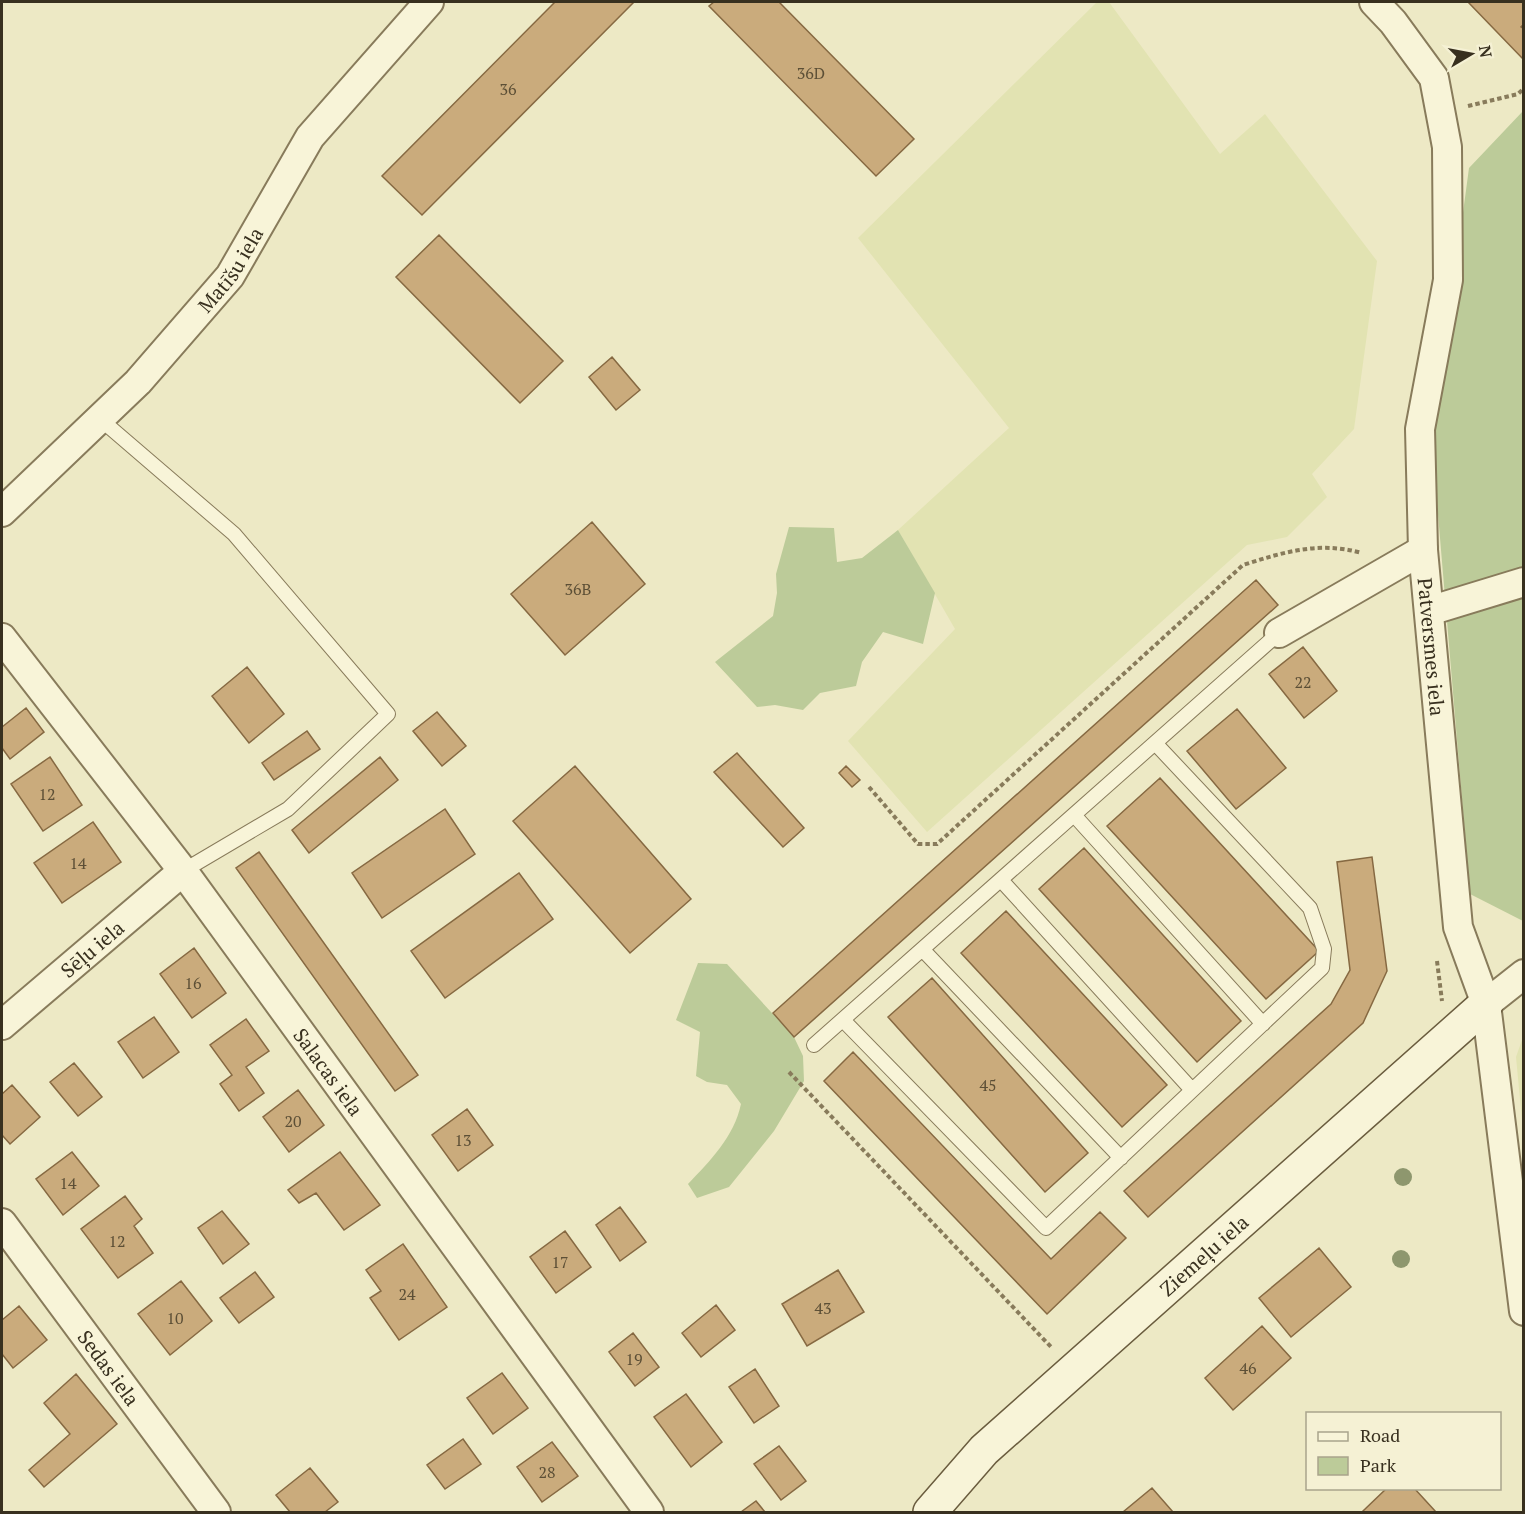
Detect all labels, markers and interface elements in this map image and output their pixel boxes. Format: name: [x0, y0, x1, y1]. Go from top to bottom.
north arrow: [1441, 24, 1501, 84]
text: N: [1474, 44, 1498, 59]
house number: 36D: [797, 62, 825, 84]
house number: 36: [499, 78, 517, 100]
street label: Matīšu iela: [191, 222, 269, 318]
street label: Patversmes iela: [1412, 576, 1452, 717]
house number: 36B: [565, 578, 591, 600]
house number: 22: [1294, 671, 1312, 693]
house number: 12: [38, 783, 56, 805]
house number: 14: [69, 852, 87, 874]
street label: Sēļu iela: [54, 914, 129, 983]
house number: 16: [184, 972, 202, 994]
street label: Salacas iela: [288, 1022, 370, 1121]
house number: 45: [979, 1074, 997, 1096]
house number: 20: [284, 1110, 302, 1132]
house number: 13: [454, 1129, 472, 1151]
house number: 14: [59, 1172, 77, 1194]
street label: Ziemeļu iela: [1153, 1208, 1254, 1302]
house number: 12: [108, 1230, 126, 1252]
house number: 17: [551, 1251, 569, 1273]
house number: 24: [398, 1283, 416, 1305]
house number: 43: [814, 1297, 832, 1319]
house number: 10: [166, 1307, 184, 1329]
street label: Sedas iela: [72, 1324, 146, 1411]
house number: 19: [625, 1348, 643, 1370]
house number: 46: [1239, 1357, 1257, 1379]
legend: [1306, 1412, 1501, 1490]
text: Road: [1360, 1423, 1400, 1447]
text: Park: [1360, 1453, 1397, 1477]
house number: 28: [538, 1461, 556, 1483]

